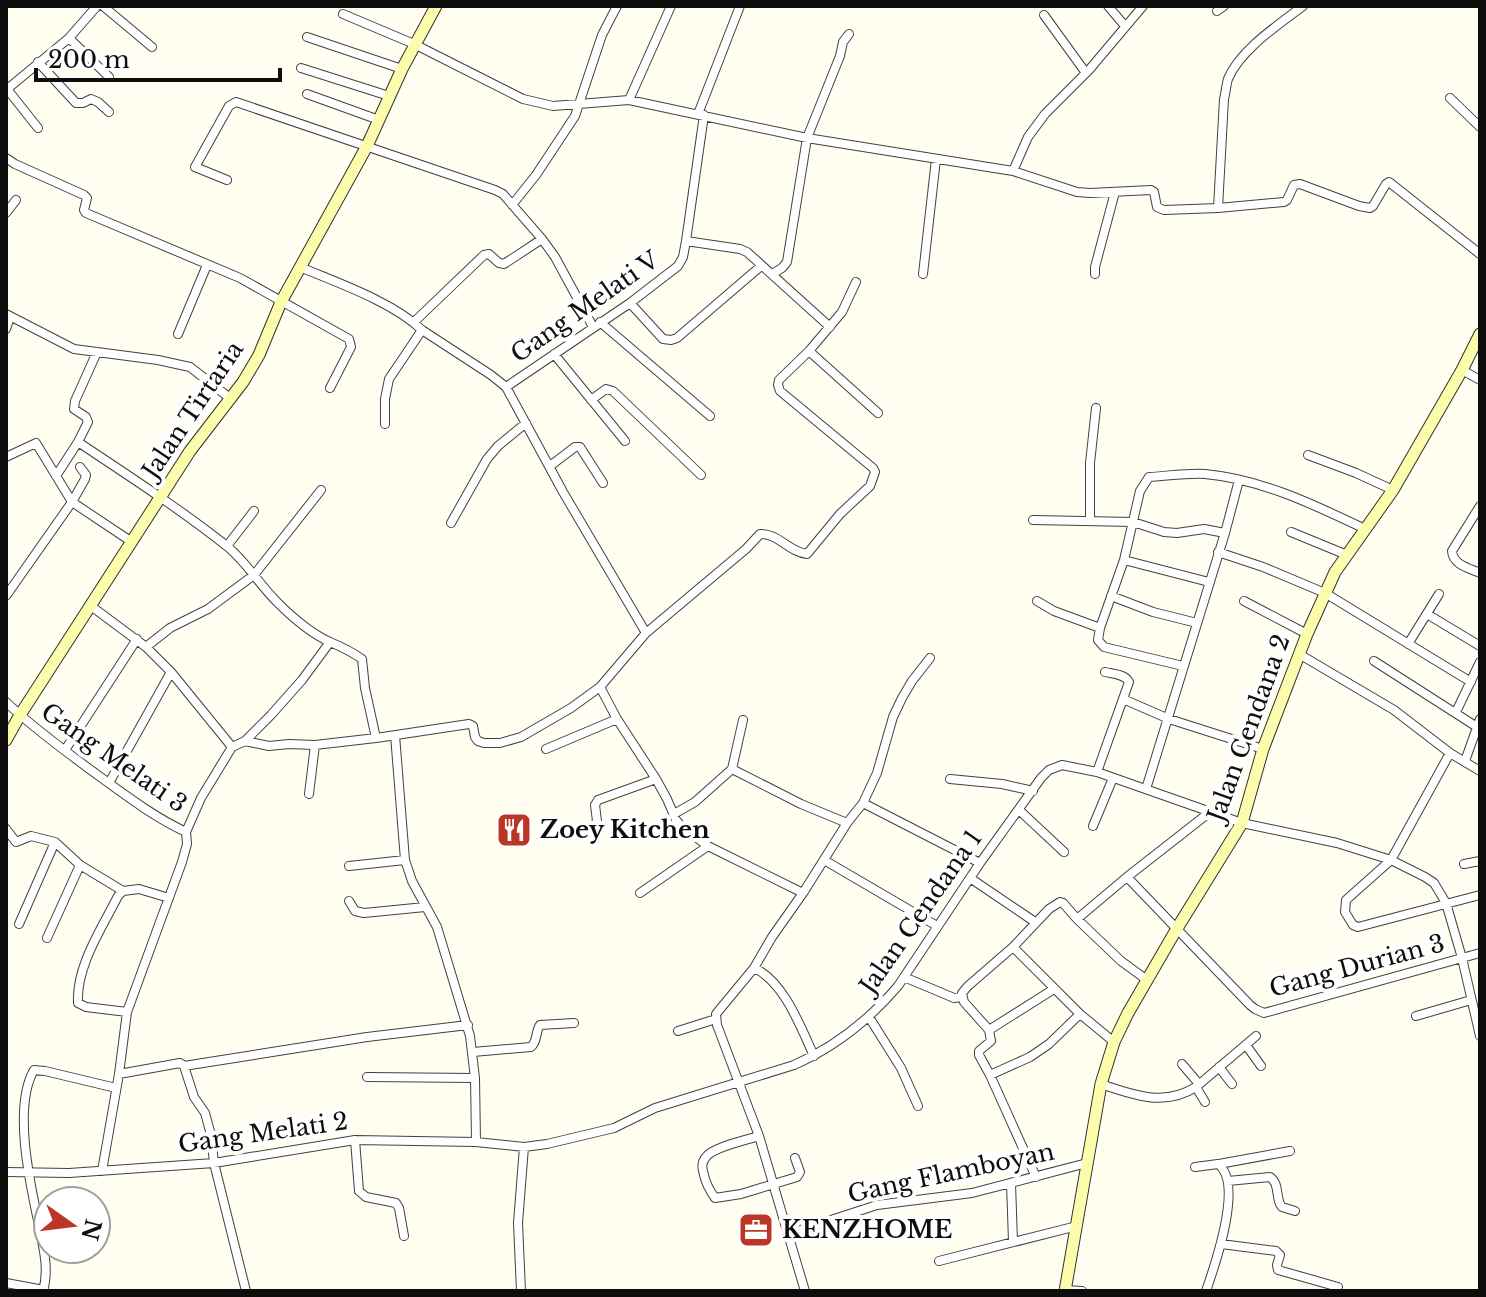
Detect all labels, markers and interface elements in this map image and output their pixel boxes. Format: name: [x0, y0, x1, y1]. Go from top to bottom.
scale bar: [36, 32, 280, 82]
text: 200 m: [48, 45, 130, 74]
street label: Gang Melati V: [505, 244, 665, 368]
street label: Jalan Tirtaria: [134, 335, 250, 486]
street label: Jalan Cendana 2: [1200, 630, 1296, 828]
street label: Gang Melati 3: [36, 697, 193, 819]
restaurant icon: Zoey Kitchen: [495, 811, 533, 849]
place label: Zoey Kitchen: [540, 815, 710, 844]
street label: Jalan Cendana 1: [852, 824, 988, 1001]
street label: Gang Durian 3: [1266, 928, 1448, 1003]
street label: Gang Melati 2: [176, 1106, 350, 1159]
street label: Gang Flamboyan: [845, 1136, 1057, 1209]
north arrow: [32, 1185, 112, 1265]
office icon: KENZHOME: [737, 1211, 775, 1249]
place label: KENZHOME: [782, 1215, 952, 1244]
text: N: [75, 1216, 107, 1243]

